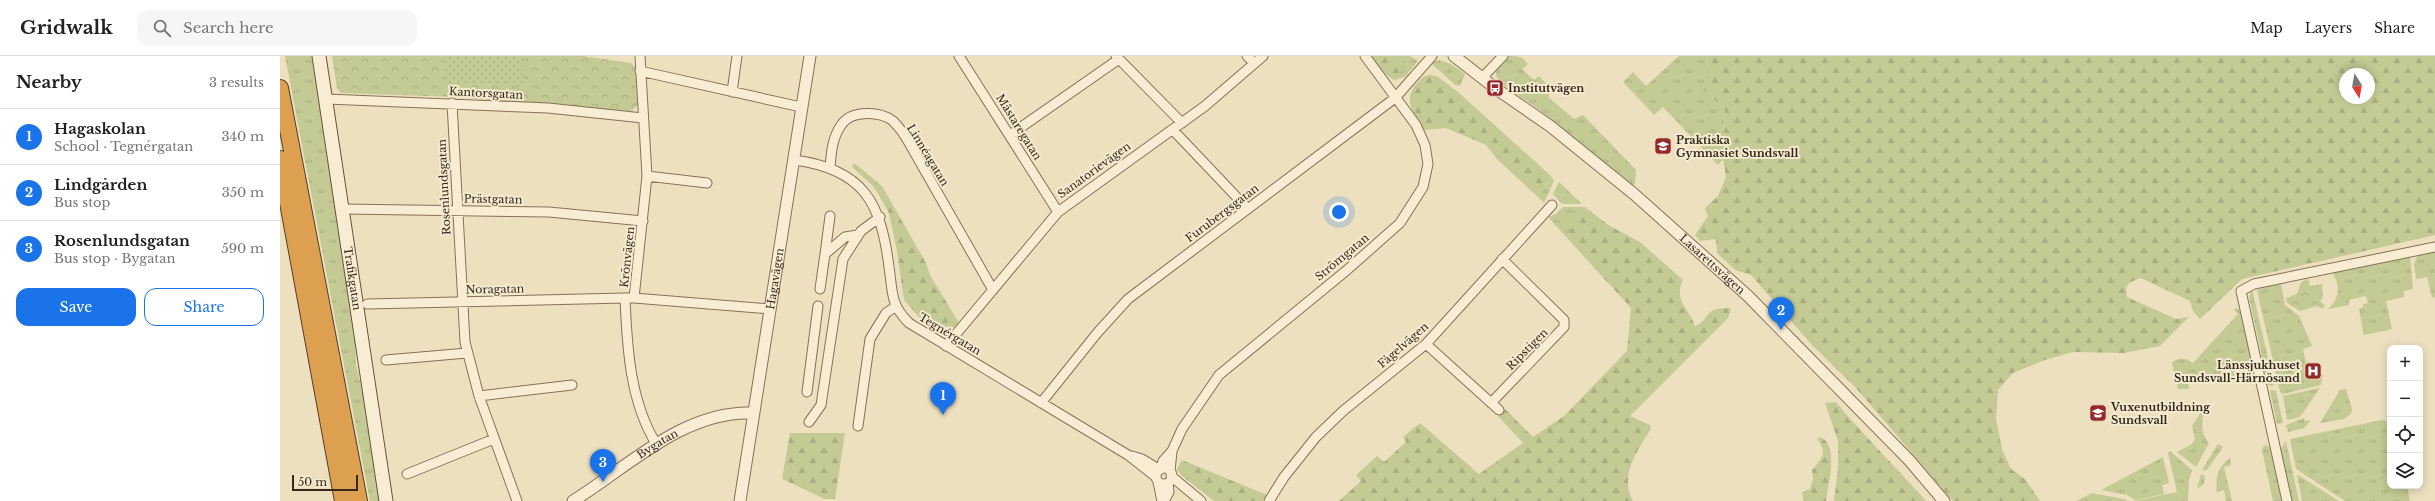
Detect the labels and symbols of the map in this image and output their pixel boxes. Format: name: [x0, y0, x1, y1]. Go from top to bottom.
north arrow: [2339, 68, 2375, 104]
bus stop icon: Institutvägen: [1485, 78, 1505, 98]
place label: Institutvägen: [1508, 81, 1584, 95]
street label: Kantorsgatan: [449, 84, 524, 102]
street label: Mästaregatan: [993, 91, 1045, 163]
street label: Linnéagatan: [904, 121, 952, 189]
place label: Praktiska Gymnasiet Sundsvall: [1676, 133, 1798, 160]
school or university icon: Praktiska Gymnasiet Sundsvall: [1653, 136, 1673, 156]
street label: Rosenlundsgatan: [434, 138, 454, 235]
street label: Sanatorievägen: [1055, 139, 1133, 201]
street label: Furubergsgatan: [1183, 181, 1262, 245]
street label: Prästgatan: [464, 191, 523, 207]
your location: [1329, 202, 1349, 222]
street label: Krönvägen: [617, 225, 637, 288]
street label: Strömgatan: [1312, 230, 1372, 284]
street label: Lasarettsvägen: [1677, 231, 1748, 297]
street label: Trafikgatan: [341, 246, 364, 312]
street label: Hagavägen: [763, 247, 787, 310]
street label: Noragatan: [466, 281, 525, 297]
pin: 2: [1768, 297, 1794, 330]
street label: Tegnérgatan: [916, 310, 984, 358]
street label: Fågelvägen: [1375, 319, 1432, 371]
street label: Ripstigen: [1503, 325, 1551, 373]
place label: Länssjukhuset Sundsvall-Härnösand: [2174, 358, 2301, 385]
hospital icon: Länssjukhuset Sundsvall-Härnösand: [2303, 361, 2323, 381]
pin: 1: [930, 382, 956, 415]
place label: Vuxenutbildning Sundsvall: [2110, 400, 2210, 427]
school or university icon: Vuxenutbildning Sundsvall: [2088, 403, 2108, 423]
street label: Bygatan: [634, 426, 681, 462]
pin: 3: [590, 449, 616, 482]
scale bar: [292, 473, 358, 492]

